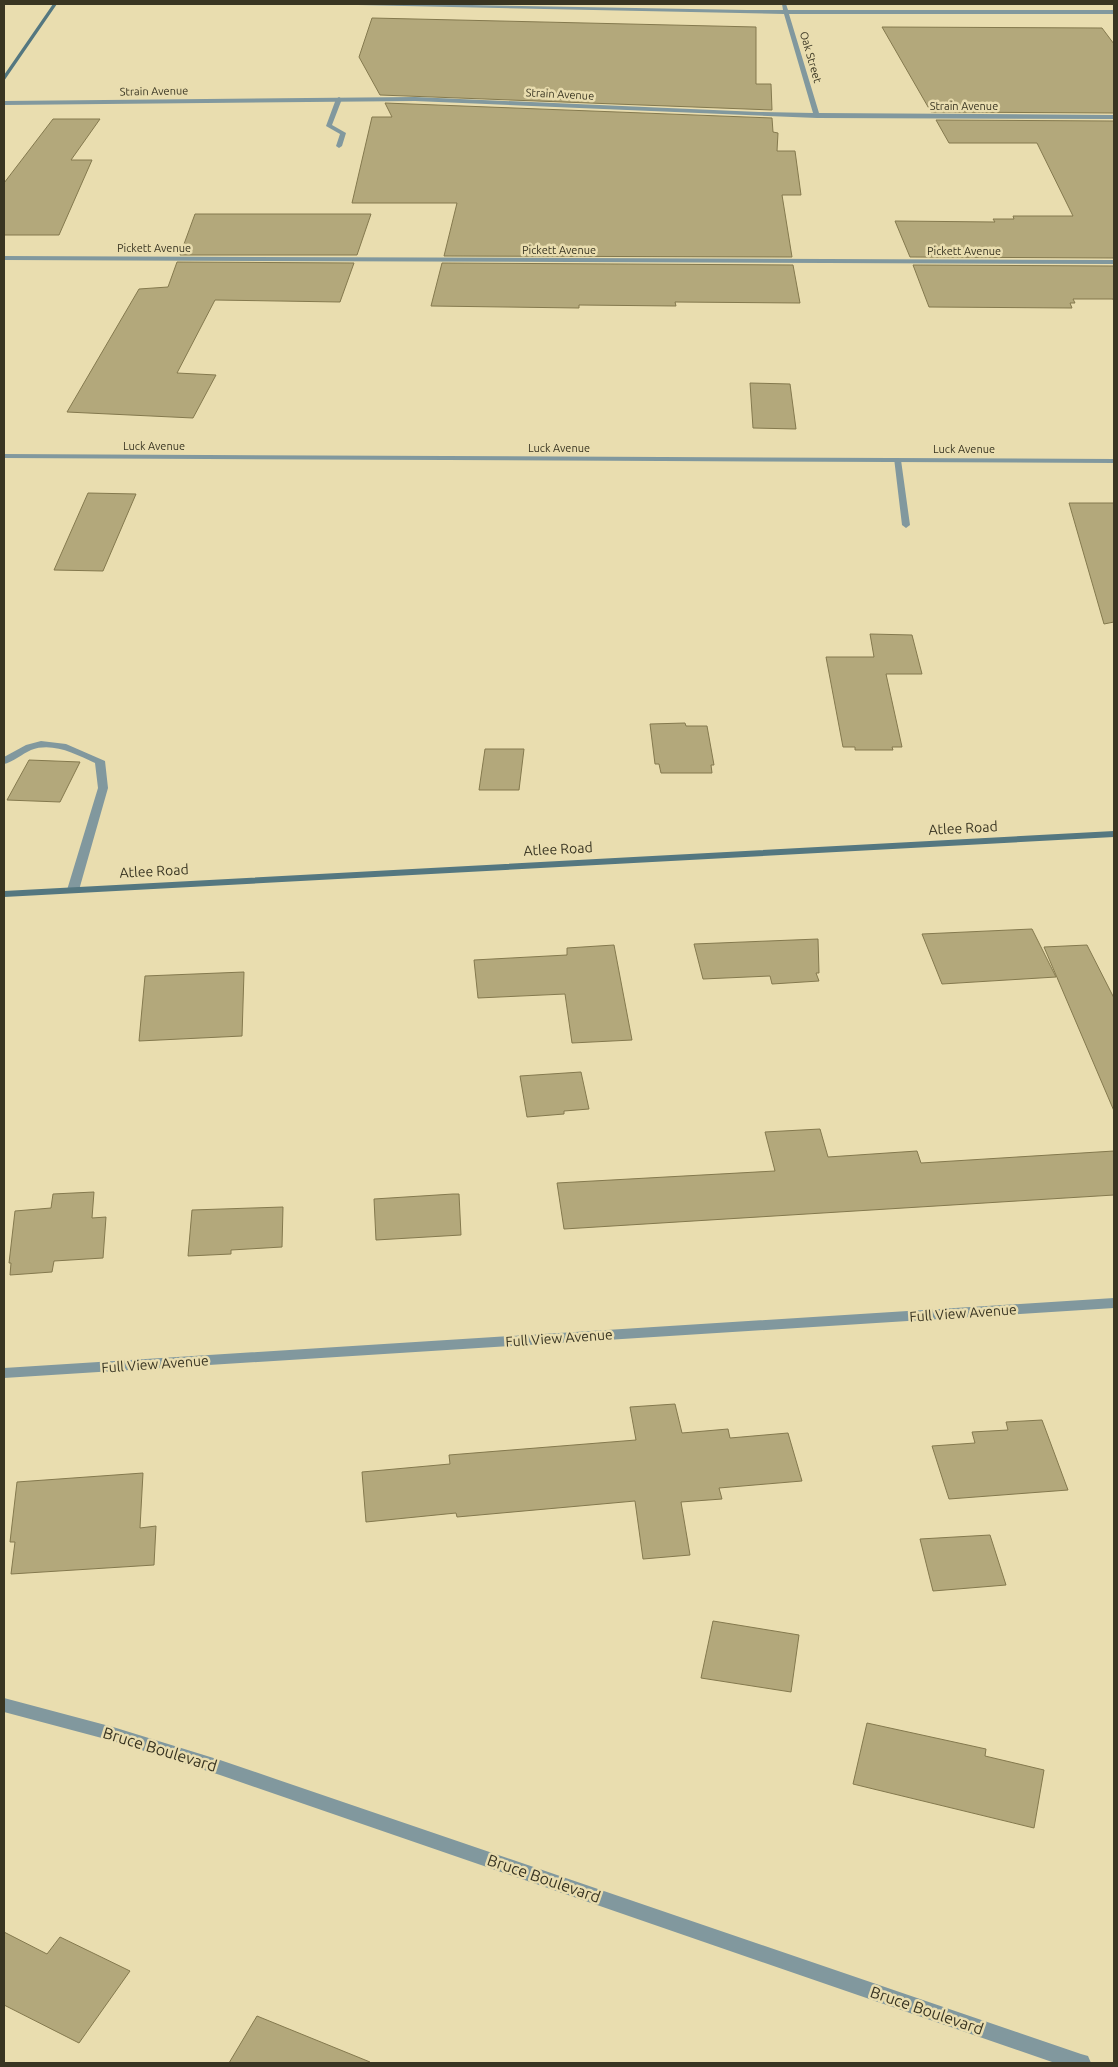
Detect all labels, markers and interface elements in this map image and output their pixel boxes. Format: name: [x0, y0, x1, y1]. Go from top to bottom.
street label: Oak Street: [798, 30, 824, 85]
street label: Strain Avenue: [120, 84, 188, 98]
street label: Strain Avenue: [526, 86, 594, 102]
street label: Strain Avenue: [930, 100, 998, 112]
street label: Pickett Avenue: [117, 242, 191, 254]
street label: Pickett Avenue: [522, 244, 596, 256]
street label: Pickett Avenue: [927, 245, 1001, 257]
street label: Luck Avenue: [123, 440, 185, 452]
street label: Luck Avenue: [528, 442, 590, 454]
street label: Luck Avenue: [933, 443, 995, 455]
street label: Atlee Road: [928, 818, 998, 838]
street label: Atlee Road: [523, 839, 593, 859]
street label: Atlee Road: [119, 861, 189, 881]
street label: Full View Avenue: [909, 1301, 1017, 1325]
street label: Full View Avenue: [505, 1326, 613, 1350]
street label: Full View Avenue: [101, 1352, 209, 1376]
street label: Bruce Boulevard: [101, 1723, 219, 1775]
street label: Bruce Boulevard: [485, 1850, 603, 1906]
street label: Bruce Boulevard: [868, 1982, 986, 2038]

